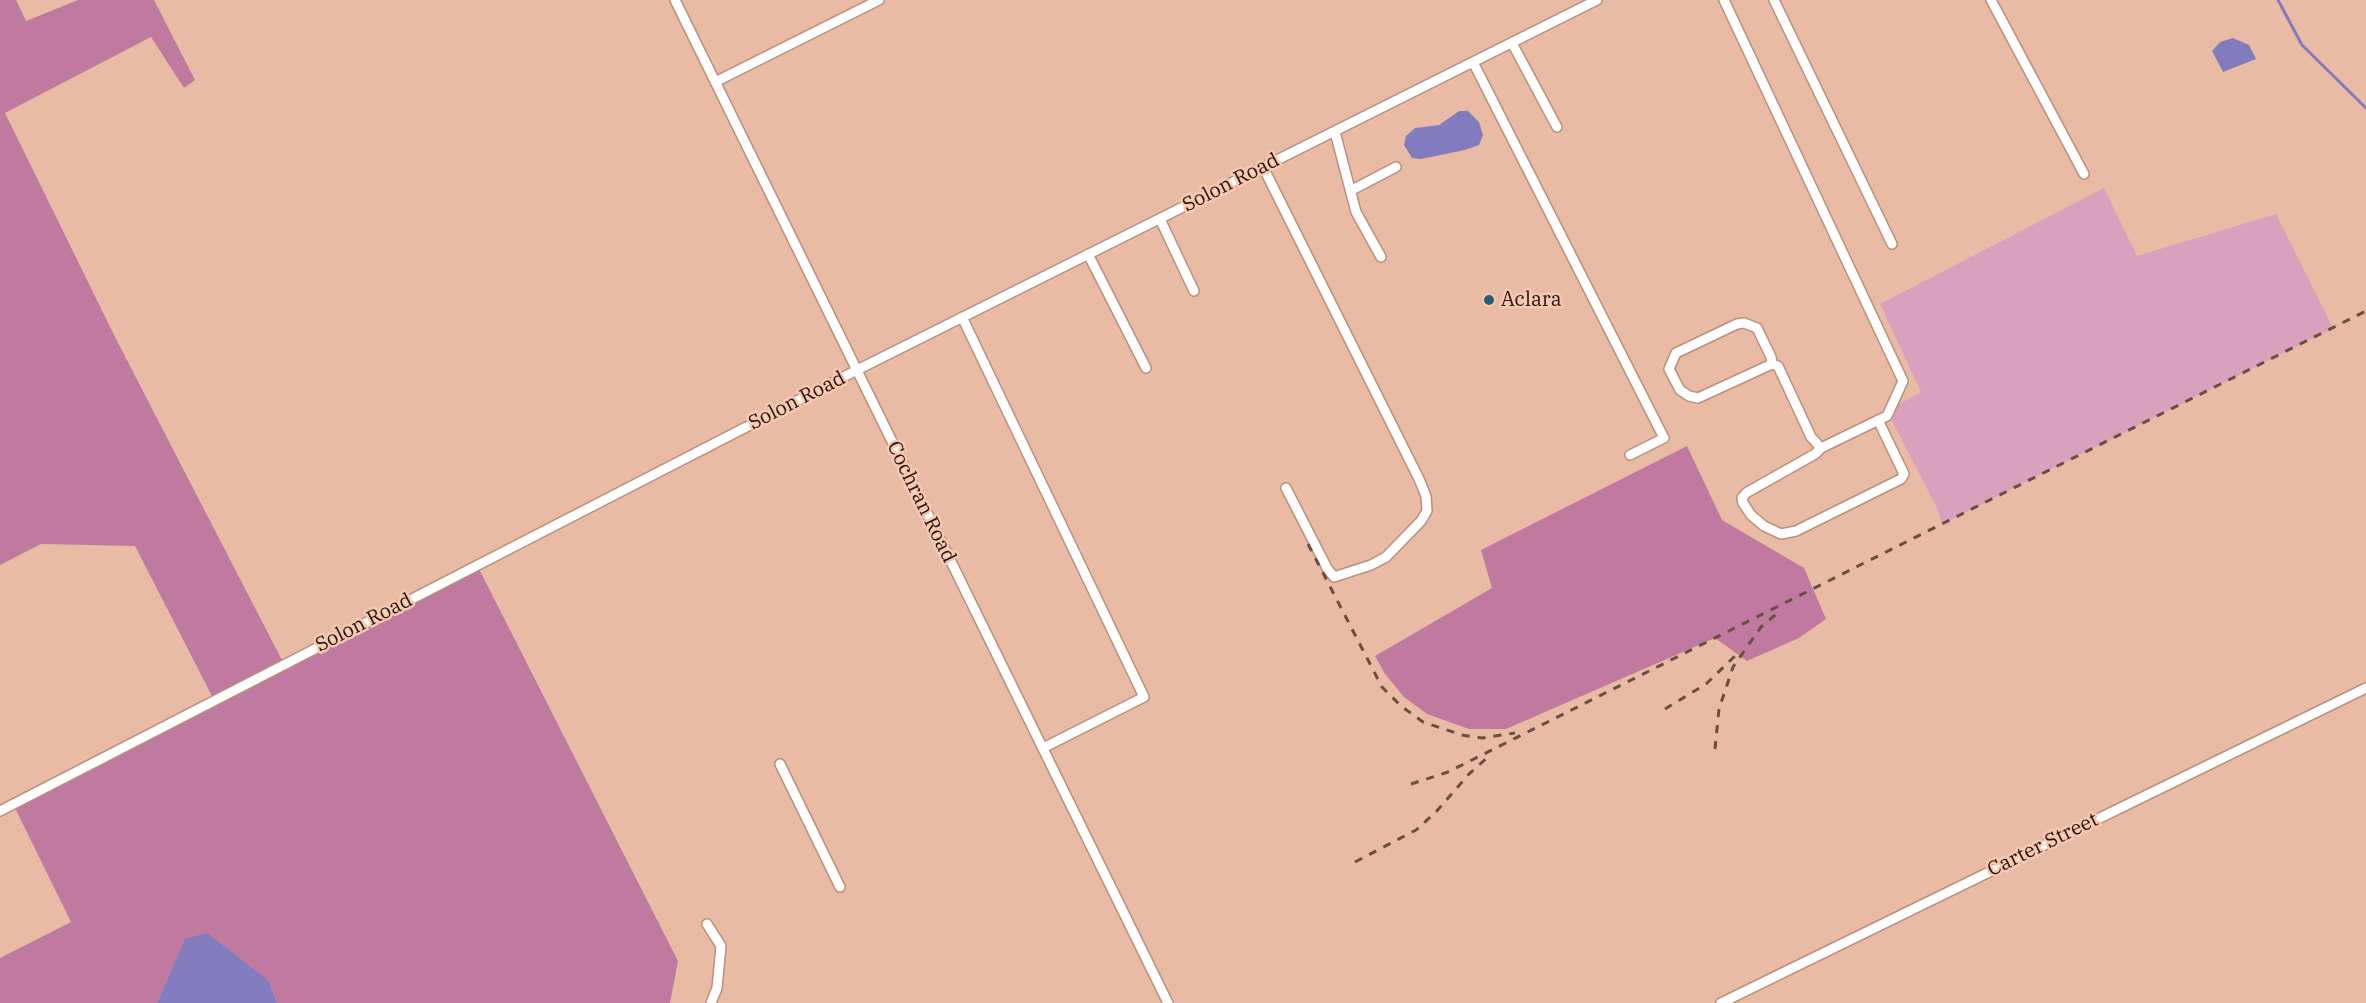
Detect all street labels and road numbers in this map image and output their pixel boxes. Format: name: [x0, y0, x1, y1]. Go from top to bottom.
street label: Solon Road: [1179, 148, 1283, 218]
street label: Solon Road: [745, 366, 849, 436]
street label: Cochran Road: [881, 437, 961, 567]
street label: Solon Road: [312, 588, 416, 658]
street label: Carter Street: [1984, 808, 2102, 882]

